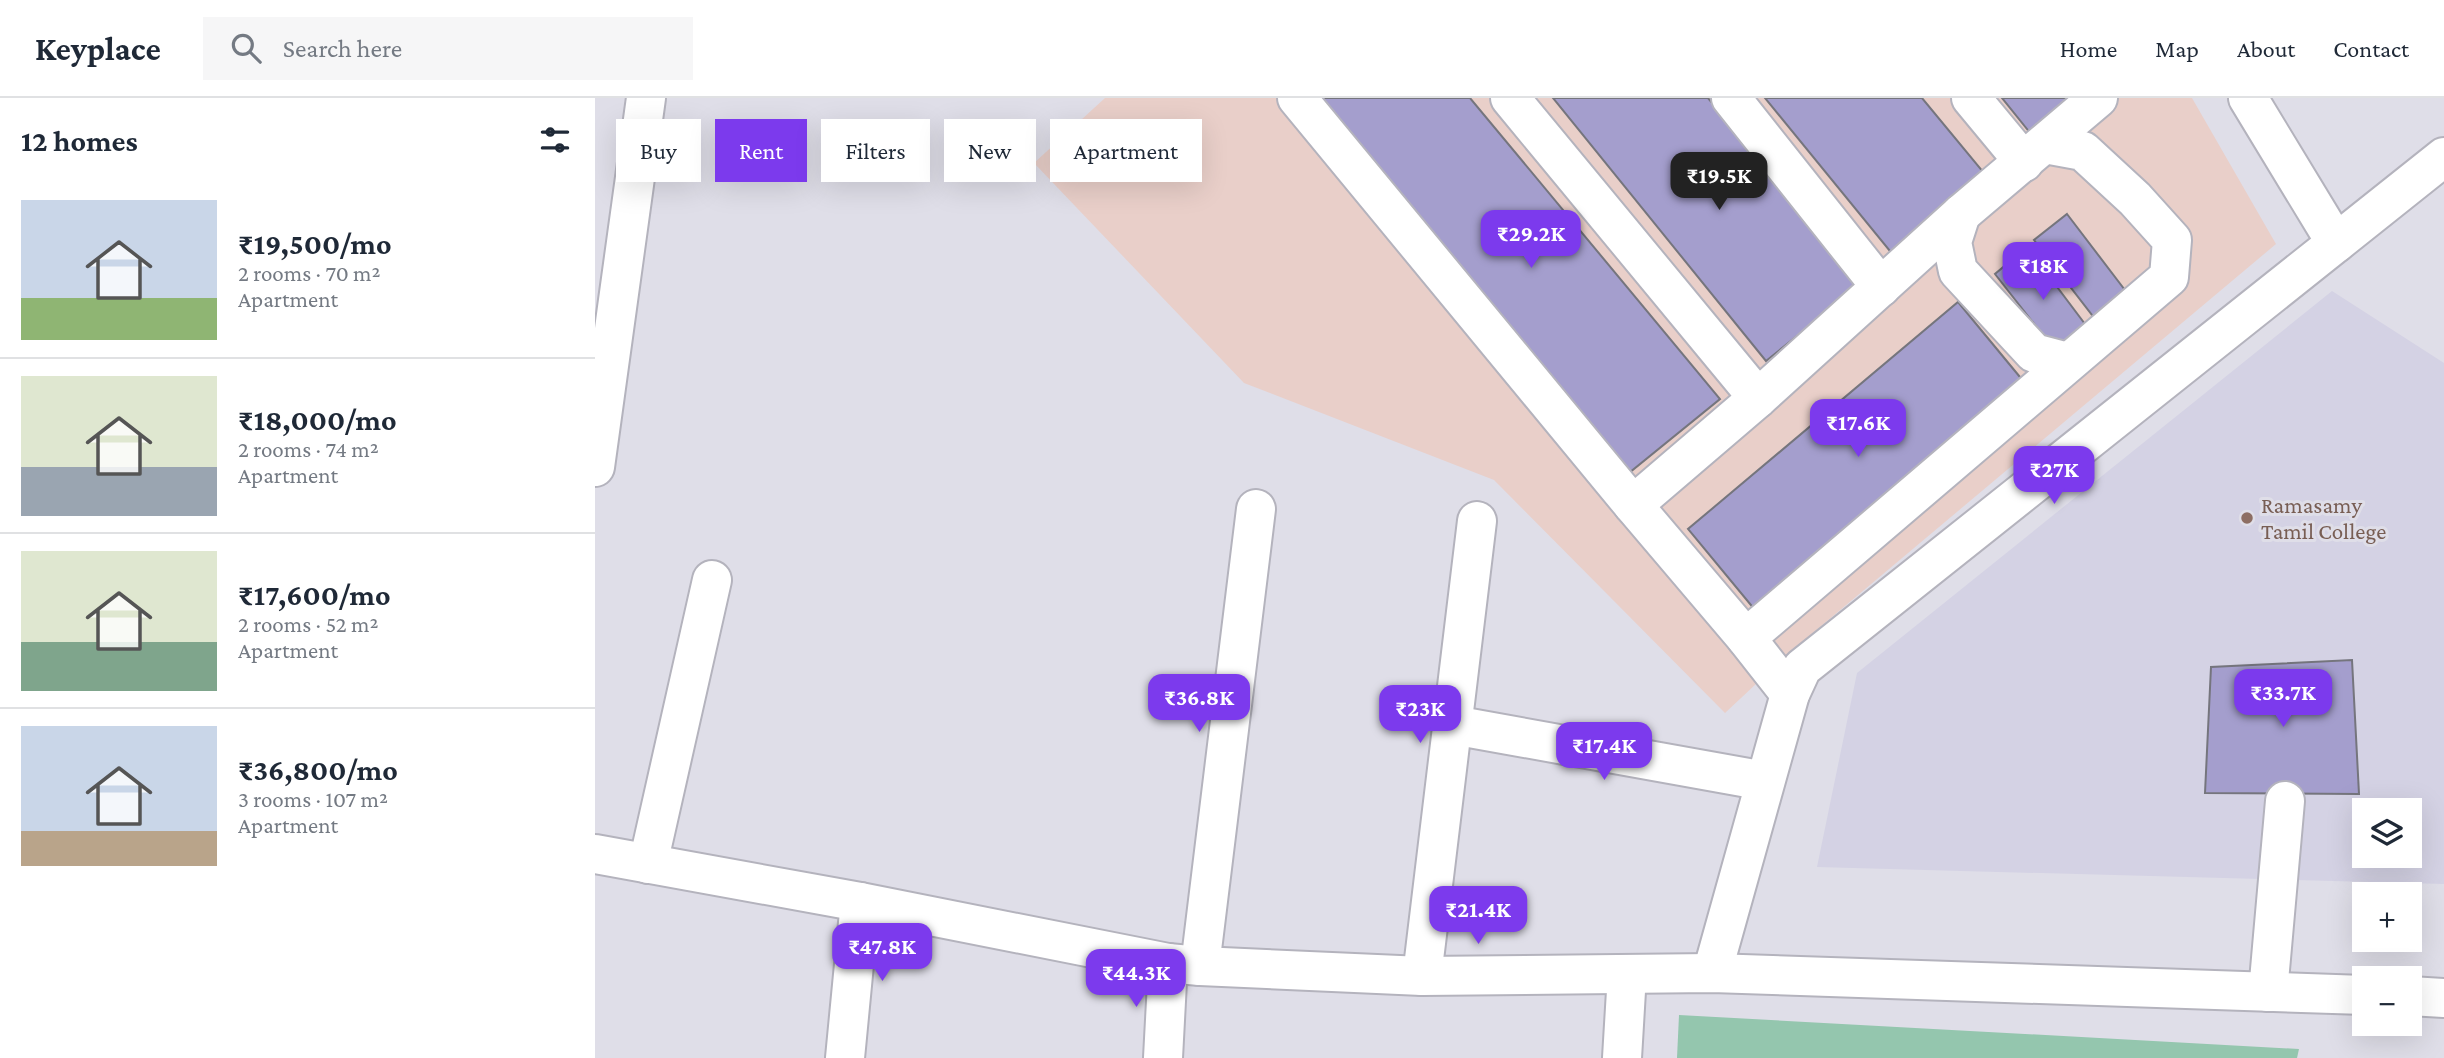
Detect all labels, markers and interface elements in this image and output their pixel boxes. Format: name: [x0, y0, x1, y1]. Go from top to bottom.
search box: [203, 17, 693, 80]
icon: search: [227, 29, 265, 67]
text: Keyplace: [35, 30, 161, 67]
text: Search here: [283, 34, 402, 63]
text: Home: [2060, 35, 2117, 62]
text: Map: [2155, 35, 2199, 62]
text: About: [2237, 35, 2295, 62]
text: Contact: [2333, 35, 2409, 62]
chip: Buy: [616, 119, 701, 182]
chip: Rent: [715, 119, 807, 182]
chip: Filters: [821, 119, 930, 182]
chip: New: [944, 119, 1036, 182]
chip: Apartment: [1050, 119, 1202, 182]
icon: filters: [536, 121, 574, 159]
text: 12 homes: [21, 124, 138, 157]
pin: ₹19.5K: [1662, 152, 1776, 212]
text: ₹19.5K: [1686, 162, 1752, 188]
pin: ₹29.2K: [1474, 211, 1588, 270]
text: ₹29.2K: [1497, 220, 1565, 246]
text: ₹19,500/mo: [238, 227, 392, 260]
icon: home: [77, 228, 161, 312]
pin: ₹18K: [2002, 242, 2084, 302]
text: ₹18K: [2019, 252, 2067, 278]
text: 2 rooms · 70 m²: [238, 260, 381, 286]
text: Apartment: [238, 286, 338, 312]
pin: ₹17.6K: [1801, 400, 1915, 459]
text: ₹18,000/mo: [238, 403, 397, 436]
icon: home: [77, 404, 161, 488]
text: ₹17.6K: [1826, 409, 1890, 435]
text: 2 rooms · 74 m²: [238, 436, 379, 462]
pin: ₹27K: [2013, 446, 2095, 506]
text: ₹27K: [2029, 456, 2079, 482]
text: Apartment: [238, 462, 338, 488]
place label: Ramasamy Tamil College: [2261, 492, 2386, 544]
marker: Ramasamy Tamil College: [2239, 510, 2255, 526]
text: ₹17,600/mo: [238, 578, 391, 611]
icon: home: [77, 579, 161, 663]
text: 2 rooms · 52 m²: [238, 611, 378, 637]
text: Apartment: [238, 637, 338, 663]
pin: ₹33.7K: [2226, 670, 2340, 729]
pin: ₹36.8K: [1142, 674, 1256, 734]
text: ₹33.7K: [2250, 679, 2316, 705]
text: ₹36.8K: [1164, 684, 1234, 710]
pin: ₹23K: [1379, 686, 1461, 745]
text: ₹23K: [1395, 695, 1445, 721]
pin: ₹17.4K: [1547, 722, 1661, 782]
text: ₹17.4K: [1572, 732, 1636, 758]
text: ₹36,800/mo: [238, 753, 398, 786]
icon: home: [77, 754, 161, 838]
text: 3 rooms · 107 m²: [238, 786, 388, 812]
map controls: [2352, 798, 2422, 1036]
button: layers: [2352, 798, 2422, 868]
text: Apartment: [238, 812, 338, 838]
button: +: [2352, 882, 2422, 952]
pin: ₹21.4K: [1421, 886, 1535, 946]
text: ₹21.4K: [1445, 896, 1511, 922]
pin: ₹47.8K: [825, 924, 939, 983]
text: ₹47.8K: [848, 933, 916, 959]
pin: ₹44.3K: [1079, 950, 1193, 1009]
text: ₹44.3K: [1102, 959, 1170, 985]
button: −: [2352, 966, 2422, 1036]

